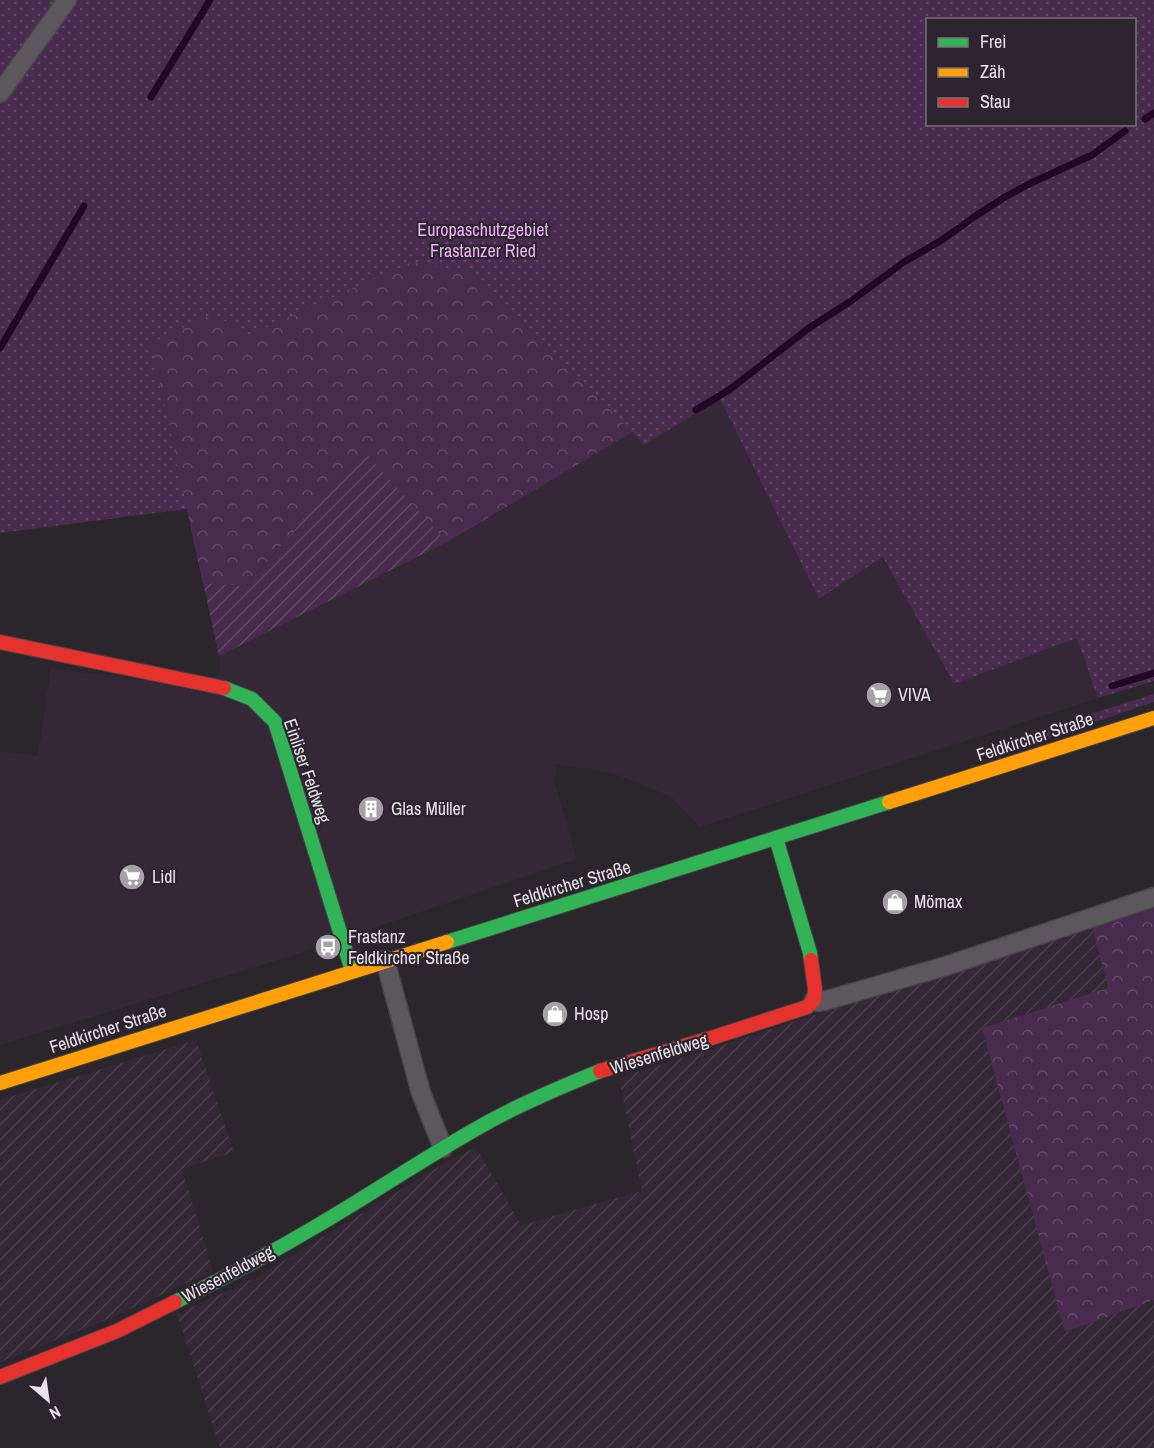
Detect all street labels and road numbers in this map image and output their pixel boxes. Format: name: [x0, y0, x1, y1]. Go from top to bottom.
street label: Feldkircher Straße: [973, 706, 1096, 767]
street label: Einliser Feldweg: [278, 715, 337, 827]
street label: Feldkircher Straße: [510, 854, 634, 913]
street label: Feldkircher Straße: [46, 998, 169, 1059]
street label: Wiesenfeldweg: [607, 1027, 712, 1080]
street label: Wiesenfeldweg: [177, 1238, 279, 1308]

